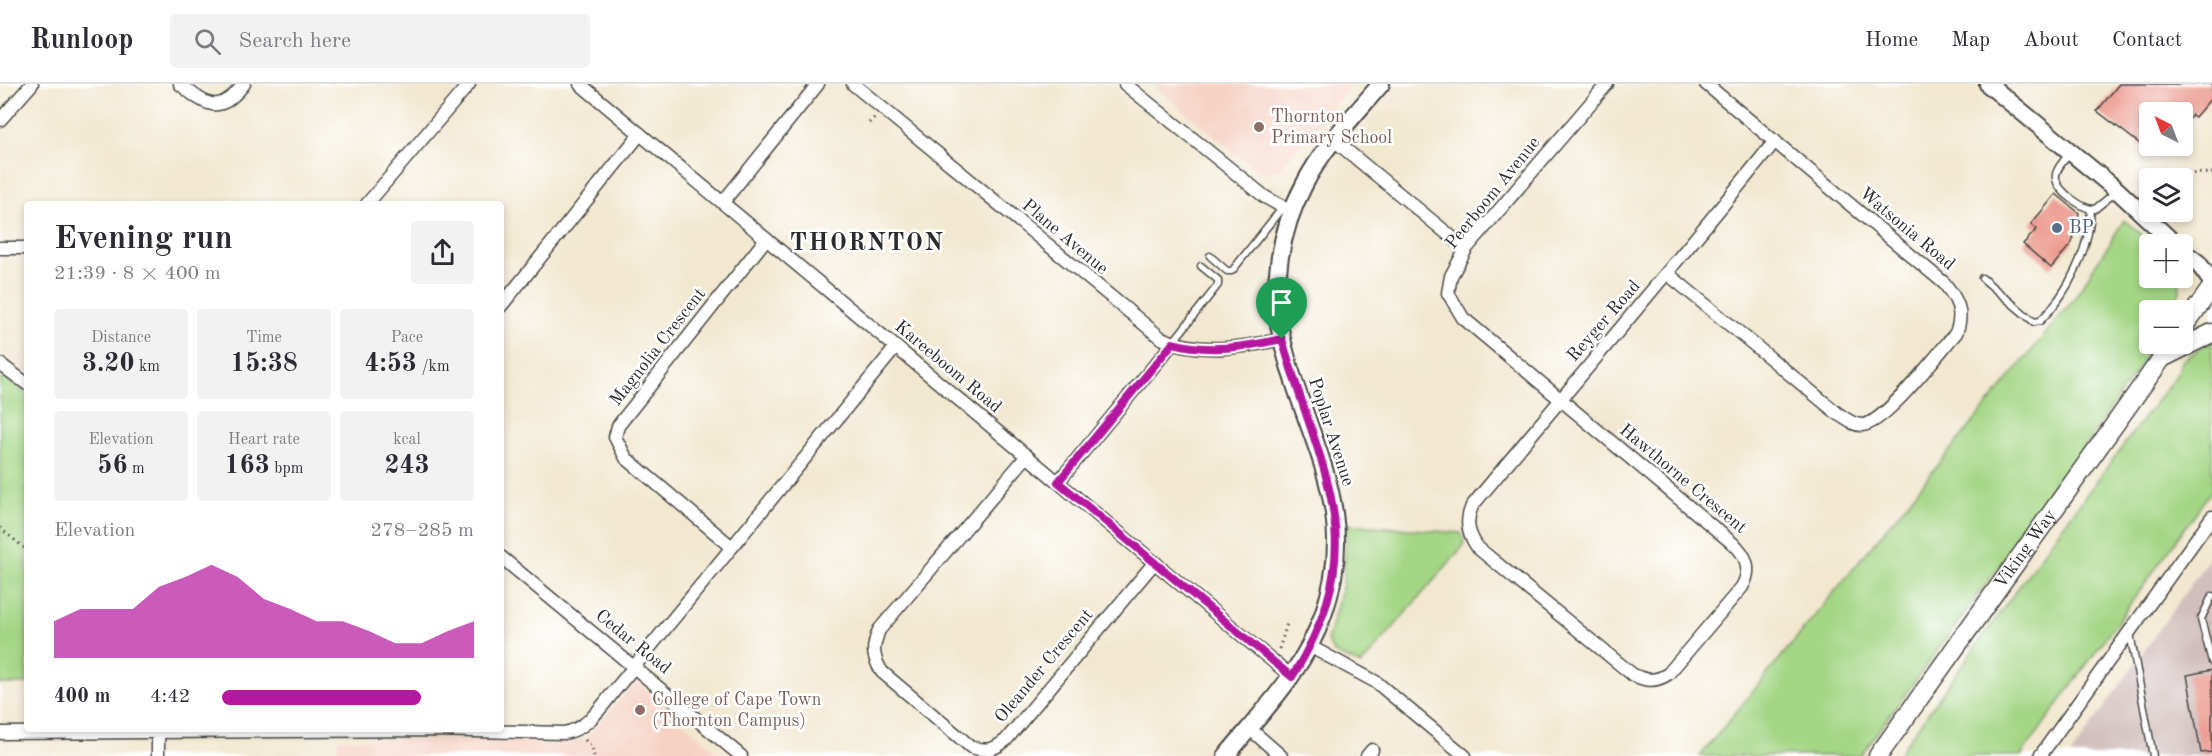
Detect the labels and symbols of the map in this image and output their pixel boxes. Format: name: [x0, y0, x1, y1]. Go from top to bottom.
north arrow: [2139, 102, 2193, 156]
place label: Thornton Primary School: [1271, 108, 1392, 147]
marker: Thornton Primary School: [1252, 120, 1266, 134]
street label: Peerboom Avenue: [1442, 133, 1544, 253]
street label: Watsonia Road: [1856, 184, 1958, 274]
street label: Plane Avenue: [1019, 196, 1111, 278]
place label: BP: [2069, 219, 2094, 237]
marker: BP: [2050, 221, 2064, 235]
district label: THORNTON: [790, 232, 944, 256]
pin: [1256, 277, 1307, 339]
street label: Reyger Road: [1564, 277, 1644, 365]
street label: Magnolia Crescent: [607, 285, 709, 409]
street label: Kareeboom Road: [891, 317, 1005, 417]
street label: Poplar Avenue: [1305, 376, 1357, 488]
street label: Hawthorne Crescent: [1616, 421, 1750, 537]
street label: Viking Way: [1991, 506, 2060, 592]
street label: Cedar Road: [592, 606, 674, 678]
street label: Oleander Crescent: [991, 606, 1097, 726]
place label: College of Cape Town (Thornton Campus): [652, 691, 822, 730]
marker: College of Cape Town (Thornton Campus): [633, 703, 647, 717]

